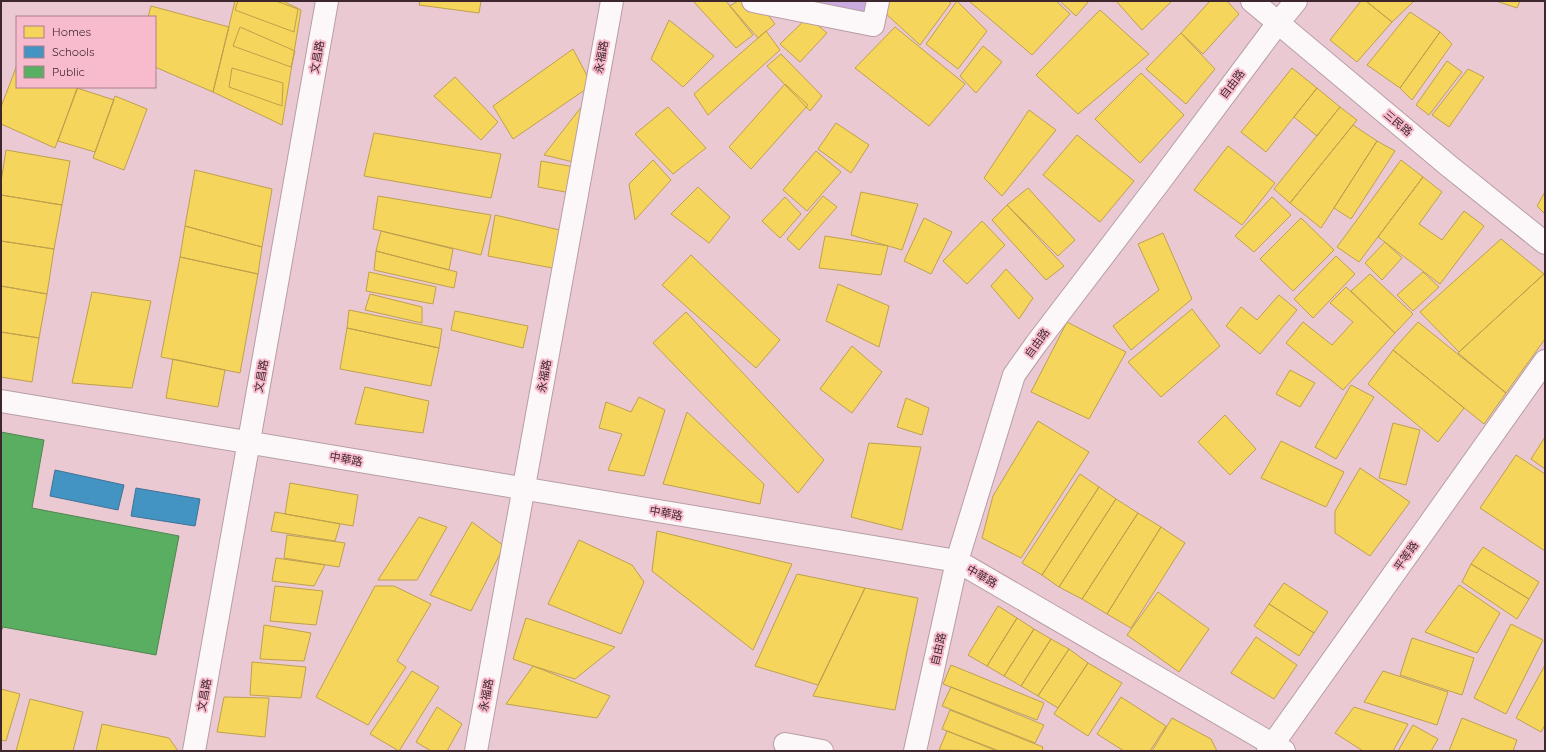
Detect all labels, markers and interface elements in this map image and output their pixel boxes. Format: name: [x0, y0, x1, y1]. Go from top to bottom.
legend: [16, 16, 156, 88]
text: Homes: [52, 24, 92, 39]
street label: 文昌路: [307, 40, 327, 74]
street label: 永福路: [591, 40, 611, 74]
text: Schools: [52, 44, 95, 59]
text: Public: [52, 64, 85, 79]
street label: 自由路: [1216, 67, 1248, 101]
street label: 三民路: [1381, 107, 1415, 139]
street label: 自由路: [1022, 326, 1052, 360]
street label: 文昌路: [251, 359, 271, 393]
street label: 永福路: [534, 359, 554, 393]
street label: 中華路: [329, 449, 363, 469]
street label: 中華路: [649, 503, 683, 523]
street label: 平等路: [1391, 538, 1421, 574]
street label: 中華路: [964, 562, 1000, 590]
street label: 自由路: [927, 631, 949, 667]
street label: 文昌路: [194, 678, 214, 712]
street label: 永福路: [476, 678, 496, 712]

